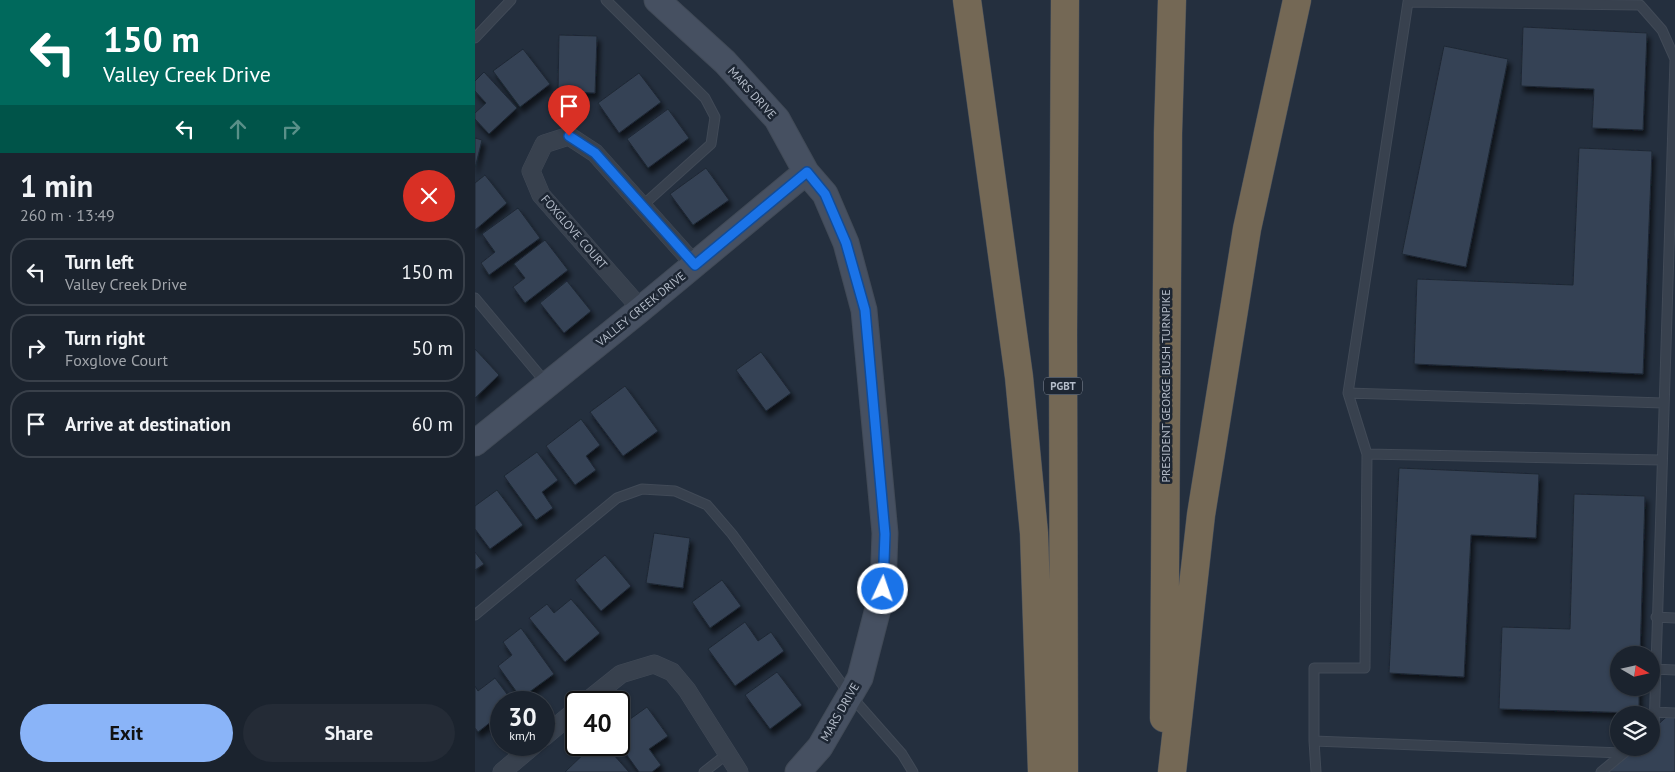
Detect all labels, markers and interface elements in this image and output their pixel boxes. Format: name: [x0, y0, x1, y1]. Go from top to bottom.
text: 150 m: [103, 16, 200, 62]
icon: left: [20, 20, 85, 85]
text: Valley Creek Drive: [103, 60, 271, 88]
street label: MARS DRIVE: [725, 64, 780, 122]
pin: [548, 85, 590, 136]
icon: arrive: [555, 92, 583, 120]
icon: left: [171, 115, 199, 143]
icon: ahead: [224, 115, 252, 143]
icon: right: [277, 115, 305, 143]
text: 1 min: [20, 166, 93, 205]
button: close: [403, 170, 455, 222]
street label: FOXGLOVE COURT: [538, 192, 611, 272]
text: 260 m · 13:49: [20, 205, 115, 225]
text: Turn left: [65, 250, 134, 274]
icon: left: [22, 258, 50, 286]
text: 150 m: [401, 260, 453, 284]
street label: VALLEY CREEK DRIVE: [592, 268, 688, 350]
text: Valley Creek Drive: [65, 274, 187, 294]
street label: PRESIDENT GEORGE BUSH TURNPIKE: [1158, 289, 1173, 483]
text: Turn right: [65, 326, 145, 350]
icon: right: [22, 334, 50, 362]
text: 50 m: [412, 336, 453, 360]
text: Foxglove Court: [65, 350, 168, 370]
road number: PGBT: [1044, 378, 1082, 394]
icon: arrive: [22, 410, 50, 438]
text: Arrive at destination: [65, 412, 231, 436]
text: 60 m: [412, 412, 453, 436]
position arrow: [856, 562, 908, 614]
north arrow: [1610, 646, 1660, 696]
map controls: [1610, 646, 1660, 756]
street label: MARS DRIVE: [817, 680, 862, 744]
speed limit sign: 40: [565, 691, 630, 756]
text: 30: [508, 701, 537, 733]
button: Exit: [20, 704, 233, 762]
button: Share: [243, 704, 455, 762]
button: layers: [1610, 706, 1660, 756]
text: km/h: [509, 728, 536, 743]

